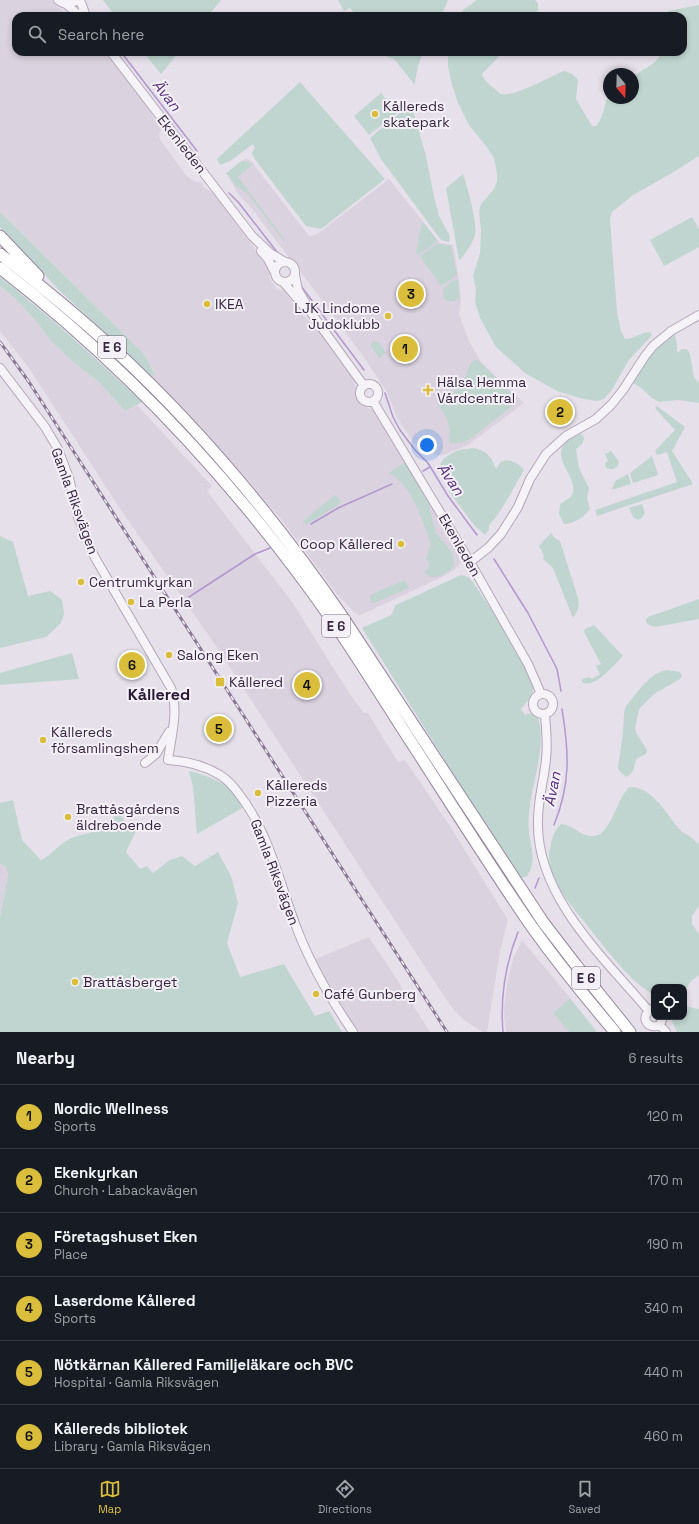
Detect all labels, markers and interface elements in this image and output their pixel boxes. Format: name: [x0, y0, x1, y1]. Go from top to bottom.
search box: [12, 12, 687, 56]
icon: search: [26, 23, 48, 45]
text: Search here: [58, 25, 144, 44]
north arrow: [603, 68, 639, 104]
water label: Ävan: [149, 75, 186, 115]
place label: Kållereds skatepark: [383, 97, 450, 131]
marker: Kållereds skatepark: [370, 109, 380, 119]
street label: Ekenleden: [154, 111, 210, 177]
pin: 3: [398, 279, 424, 309]
place label: IKEA: [215, 295, 244, 313]
marker: IKEA: [202, 299, 212, 309]
place label: LJK Lindome Judoklubb: [294, 299, 380, 333]
marker: LJK Lindome Judoklubb: [383, 311, 393, 321]
pin: 1: [392, 334, 418, 364]
road number: E 6: [98, 336, 126, 358]
place label: Hälsa Hemma Vårdcentral: [437, 373, 526, 407]
marker: Hälsa Hemma Vårdcentral: [422, 384, 434, 396]
pin: 2: [547, 397, 573, 427]
your location: [417, 435, 437, 455]
street label: Gamla Riksvägen: [47, 445, 103, 557]
water label: Ävan: [433, 459, 469, 499]
street label: Ekenleden: [435, 510, 485, 580]
place label: Coop Kållered: [300, 535, 393, 553]
marker: Coop Kållered: [396, 539, 406, 549]
place label: Centrumkyrkan: [89, 573, 192, 591]
marker: Centrumkyrkan: [76, 577, 86, 587]
place label: La Perla: [139, 593, 192, 611]
marker: La Perla: [126, 597, 136, 607]
road number: E 6: [322, 615, 350, 637]
place label: Salong Eken: [177, 646, 259, 664]
pin: 6: [119, 650, 145, 680]
marker: Salong Eken: [164, 650, 174, 660]
pin: 4: [294, 670, 320, 700]
place label: Kållered: [229, 673, 283, 691]
marker: Kållered: [214, 676, 226, 688]
district label: Kållered: [128, 684, 190, 705]
pin: 5: [206, 714, 232, 744]
place label: Kållereds församlingshem: [51, 723, 159, 757]
marker: Kållereds församlingshem: [38, 735, 48, 745]
water label: Ävan: [539, 769, 565, 808]
place label: Kållereds Pizzeria: [266, 776, 327, 810]
marker: Kållereds Pizzeria: [253, 788, 263, 798]
place label: Brattåsgårdens äldreboende: [76, 800, 180, 834]
marker: Brattåsgårdens äldreboende: [63, 812, 73, 822]
street label: Gamla Riksvägen: [246, 816, 304, 928]
road number: E 6: [572, 967, 600, 989]
place label: Brattåsberget: [83, 973, 177, 991]
marker: Brattåsberget: [70, 977, 80, 987]
map controls: [651, 984, 687, 1020]
button: locate: [651, 984, 687, 1020]
place label: Café Gunberg: [324, 985, 416, 1003]
marker: Café Gunberg: [311, 989, 321, 999]
text: Nearby: [16, 1047, 75, 1069]
text: 6 results: [629, 1050, 683, 1067]
text: Nordic Wellness: [54, 1099, 169, 1118]
text: 1: [26, 1108, 32, 1125]
text: 120 m: [647, 1108, 683, 1125]
text: Sports: [54, 1118, 96, 1135]
text: Ekenkyrkan: [54, 1163, 138, 1182]
text: 2: [25, 1172, 33, 1189]
text: 170 m: [647, 1172, 683, 1189]
text: Church · Labackavägen: [54, 1182, 198, 1199]
text: Företagshuset Eken: [54, 1227, 198, 1246]
text: 3: [25, 1236, 33, 1253]
text: 190 m: [647, 1236, 683, 1253]
text: Place: [54, 1246, 88, 1263]
text: Laserdome Kållered: [54, 1291, 196, 1310]
text: 4: [25, 1300, 33, 1317]
text: 340 m: [644, 1300, 683, 1317]
text: Sports: [54, 1310, 96, 1327]
text: Nötkärnan Kållered Familjeläkare och BVC: [54, 1355, 354, 1374]
text: 5: [25, 1364, 33, 1381]
text: 440 m: [644, 1364, 683, 1381]
text: Hospital · Gamla Riksvägen: [54, 1374, 219, 1391]
text: Kållereds bibliotek: [54, 1419, 188, 1438]
text: 6: [25, 1428, 33, 1445]
text: 460 m: [644, 1428, 683, 1445]
text: Library · Gamla Riksvägen: [54, 1438, 211, 1455]
tab: Map: [98, 1478, 121, 1516]
tab: Directions: [318, 1478, 372, 1516]
tab: Saved: [569, 1478, 601, 1516]

